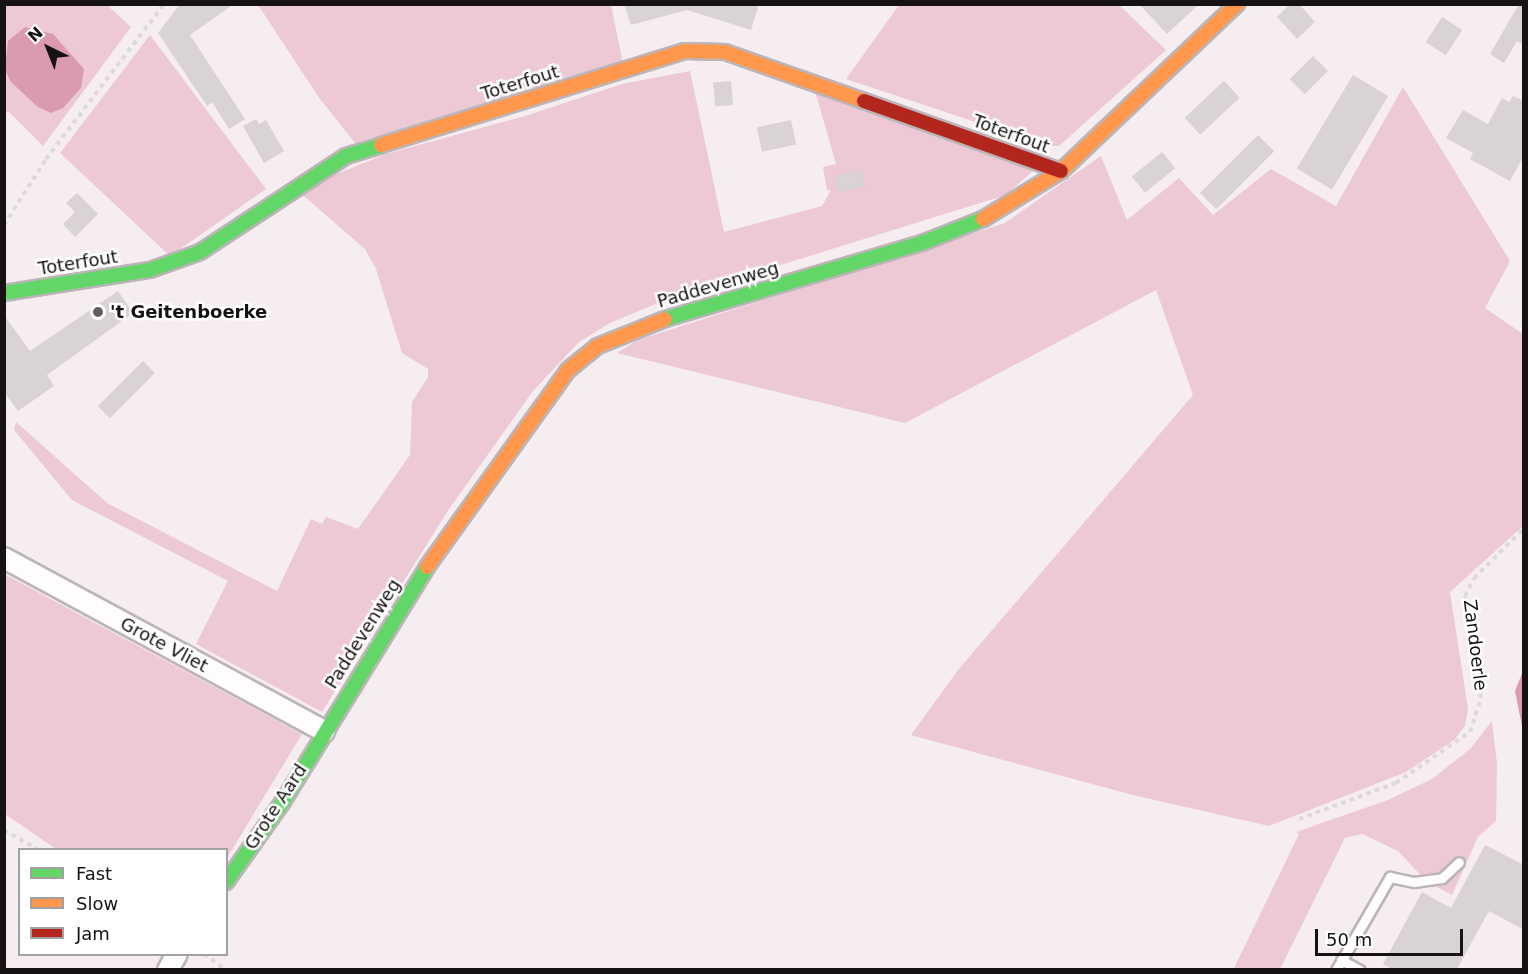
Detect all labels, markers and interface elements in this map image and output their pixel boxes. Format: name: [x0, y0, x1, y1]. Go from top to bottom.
north arrow: [18, 18, 78, 78]
text: N: [24, 23, 47, 46]
street label: Toterfout: [478, 61, 562, 105]
street label: Toterfout: [970, 110, 1052, 158]
street label: Toterfout: [37, 246, 119, 280]
street label: Paddevenweg: [655, 257, 781, 313]
place label: 't Geitenboerke: [110, 301, 267, 323]
marker: 't Geitenboerke: [91, 305, 105, 319]
street label: Paddevenweg: [321, 575, 405, 693]
street label: Zandoerle: [1459, 598, 1491, 692]
street label: Grote Vliet: [116, 613, 212, 677]
street label: Grote Aard: [240, 760, 312, 854]
legend: [18, 848, 228, 956]
text: Fast: [76, 863, 112, 884]
text: Slow: [76, 893, 118, 914]
scale bar: [1318, 917, 1466, 955]
text: Jam: [76, 923, 110, 944]
text: 50 m: [1326, 929, 1372, 950]

